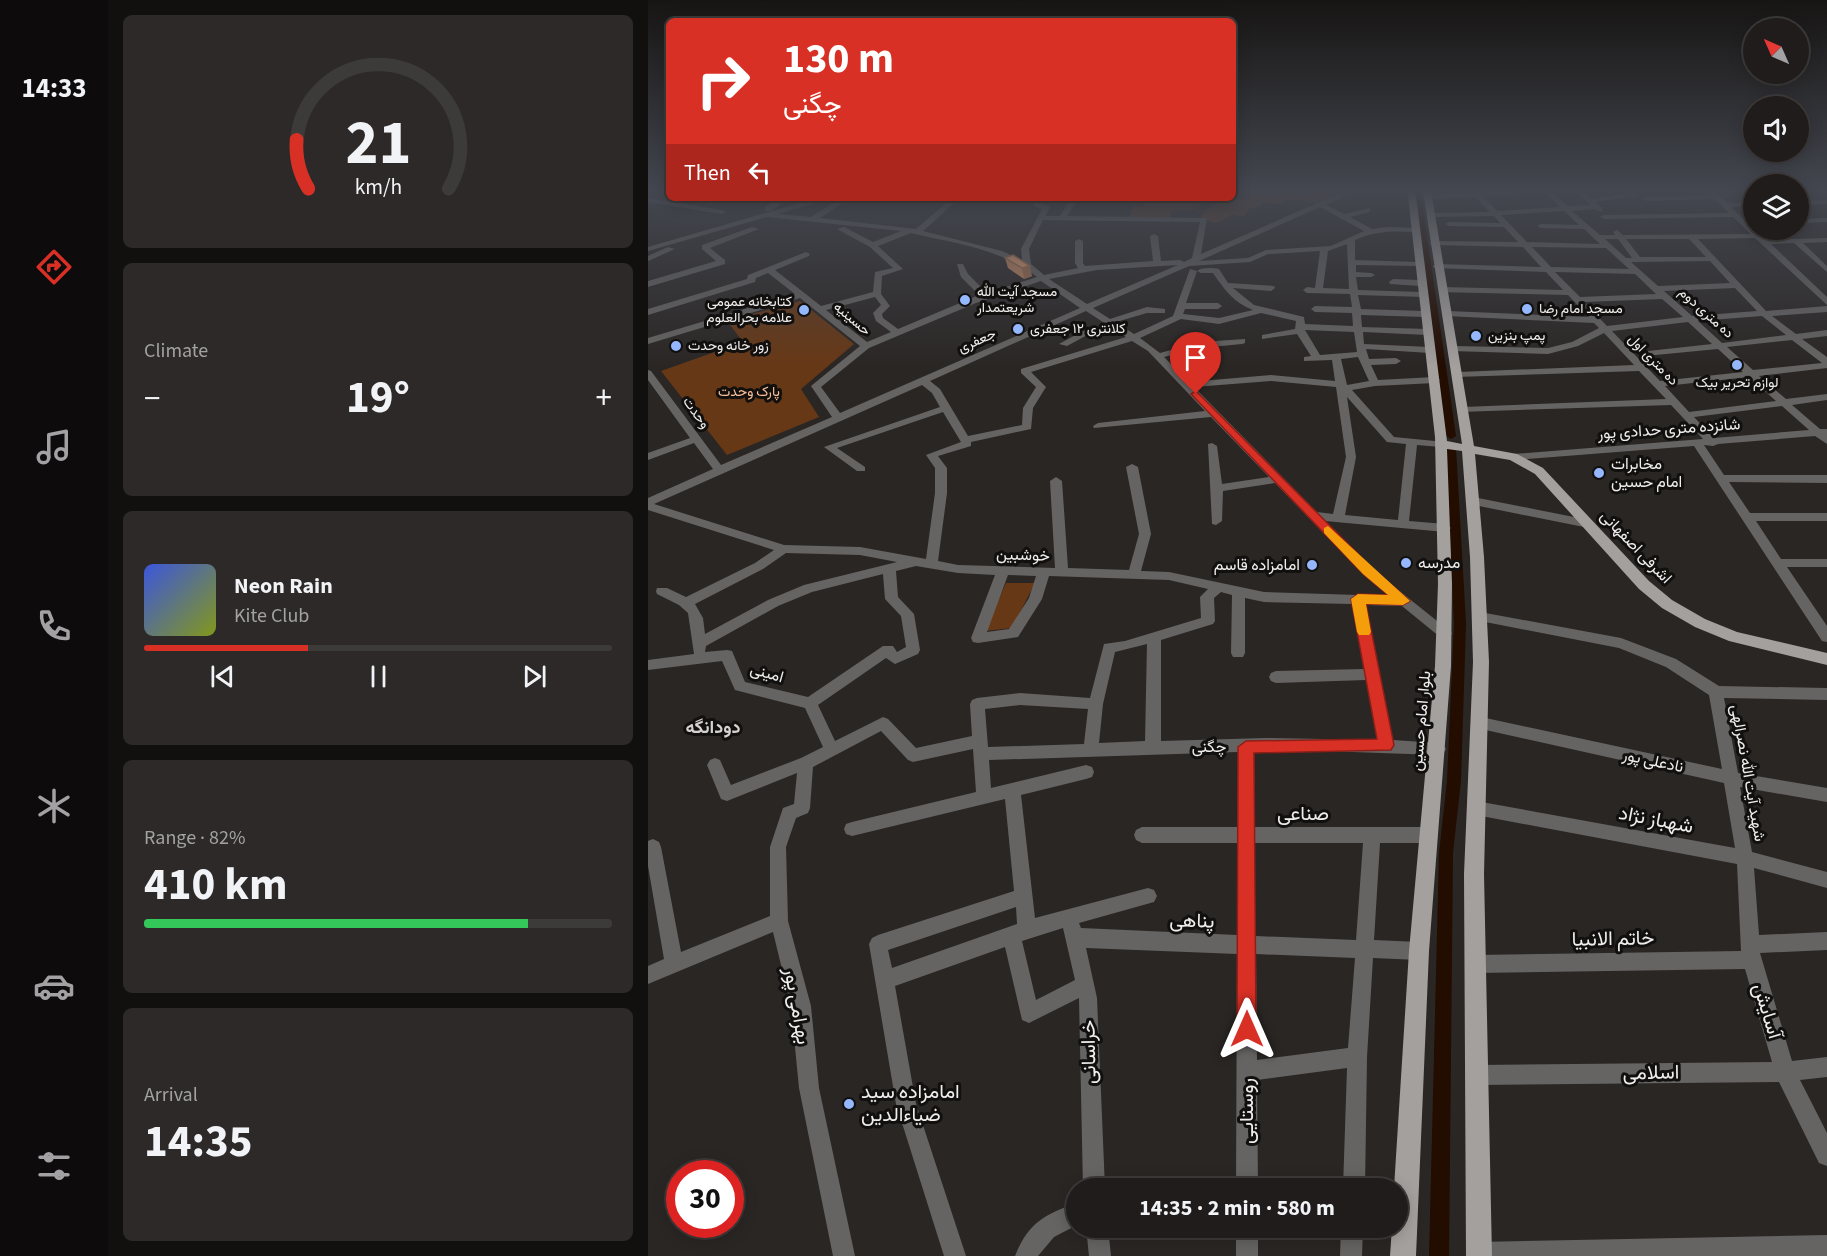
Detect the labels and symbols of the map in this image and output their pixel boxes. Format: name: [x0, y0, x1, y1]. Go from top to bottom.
north arrow: [1743, 18, 1809, 84]
place label: مسجد آیت الله شریعتمدار: [976, 282, 1057, 318]
street label: ده متری دوم: [1674, 283, 1738, 343]
place label: کتابخانه عمومی علامه بحرالعلوم: [706, 292, 792, 328]
marker: مسجد آیت الله شریعتمدار: [958, 293, 972, 307]
street label: حسینیه: [829, 297, 875, 341]
place label: مسجد امام رضا: [1539, 299, 1623, 319]
marker: مسجد امام رضا: [1520, 302, 1534, 316]
marker: کتابخانه عمومی علامه بحرالعلوم: [797, 303, 811, 317]
place label: کلانتری ۱۲ جعفری: [1030, 319, 1126, 339]
marker: کلانتری ۱۲ جعفری: [1011, 322, 1025, 336]
street label: جعفری: [955, 324, 999, 358]
place label: پمپ بنزین: [1488, 326, 1545, 346]
marker: پمپ بنزین: [1469, 329, 1483, 343]
street label: ده متری اول: [1623, 330, 1683, 391]
pin: [1170, 332, 1221, 394]
place label: زور خانه وحدت: [688, 336, 769, 356]
marker: زور خانه وحدت: [669, 339, 683, 353]
marker: لوازم تحریر بیک: [1730, 358, 1744, 372]
place label: لوازم تحریر بیک: [1695, 373, 1779, 393]
park label: پارک وحدت: [718, 382, 780, 402]
street label: وحدت: [678, 393, 714, 433]
street label: شانزده متری حدادی پور: [1596, 413, 1741, 445]
place label: مخابرات امام حسین: [1611, 453, 1682, 493]
marker: مخابرات امام حسین: [1592, 466, 1606, 480]
street label: اشرفی اصفهانی: [1595, 505, 1677, 589]
street label: خوشبین: [996, 543, 1051, 567]
place label: مدرسه: [1418, 552, 1460, 574]
place label: امامزاده قاسم: [1214, 554, 1300, 576]
marker: مدرسه: [1399, 556, 1413, 570]
marker: امامزاده قاسم: [1305, 558, 1319, 572]
street label: امینی: [748, 658, 786, 688]
street label: بلوار امام حسین: [1406, 670, 1436, 772]
street label: شهید آیت الله نصرالهی: [1725, 703, 1771, 843]
district label: دودانگه: [685, 715, 741, 740]
street label: چگنی: [1191, 736, 1227, 758]
street label: نادعلی پور: [1619, 744, 1686, 778]
street label: شهباز نژاد: [1616, 799, 1696, 841]
street label: صناعی: [1277, 800, 1329, 828]
street label: پناهی: [1169, 906, 1215, 936]
street label: خاتم الانبیا: [1571, 924, 1655, 954]
street label: بهرامی پور: [776, 964, 818, 1047]
street label: آسایش: [1745, 980, 1789, 1043]
position arrow: [1215, 997, 1279, 1061]
street label: خراسانی: [1074, 1020, 1104, 1084]
street label: اسلامی: [1623, 1059, 1679, 1087]
place label: امامزاده سید ضیاءالدین: [861, 1078, 960, 1129]
street label: روستایی: [1233, 1078, 1261, 1144]
marker: امامزاده سید ضیاءالدین: [842, 1097, 856, 1111]
speed limit sign: 30: [666, 1160, 744, 1238]

